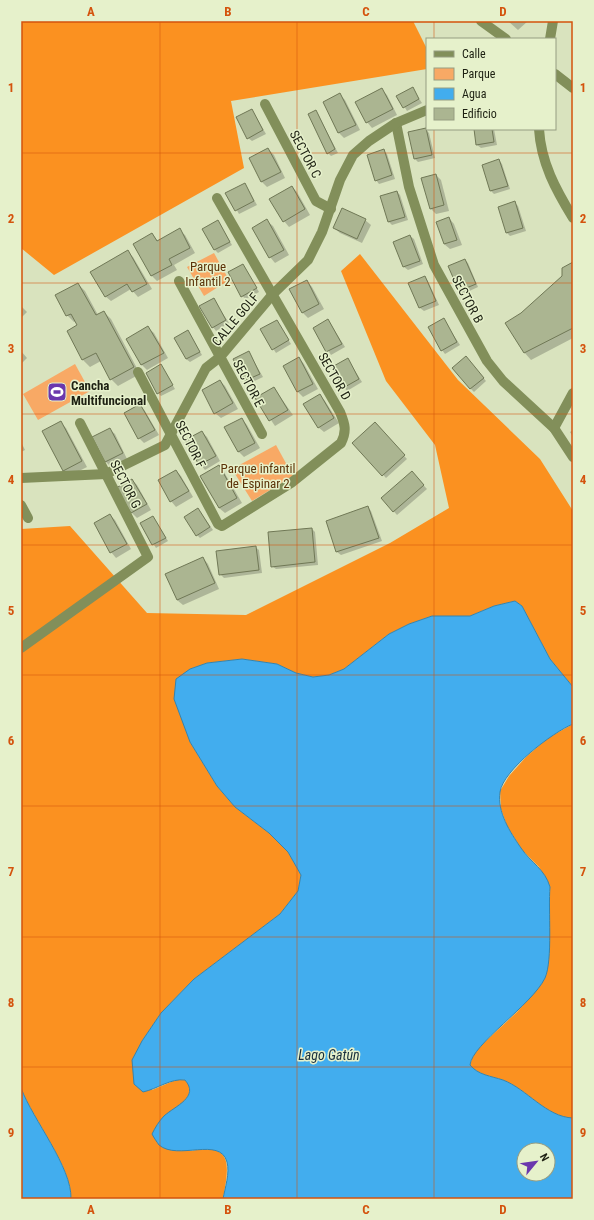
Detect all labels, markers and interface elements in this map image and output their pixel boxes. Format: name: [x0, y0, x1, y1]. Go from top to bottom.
text: A: [87, 4, 95, 19]
text: B: [224, 4, 232, 19]
text: C: [362, 4, 370, 19]
text: D: [499, 4, 507, 19]
legend: [426, 38, 556, 130]
text: Calle: [462, 47, 486, 61]
text: Parque: [462, 67, 496, 81]
text: 1: [8, 80, 14, 95]
text: 1: [580, 80, 586, 95]
text: Agua: [462, 87, 487, 101]
text: Edificio: [462, 107, 497, 121]
street label: SECTOR C: [287, 128, 324, 181]
text: 2: [8, 211, 15, 226]
text: 2: [580, 211, 587, 226]
park label: Parque Infantil 2: [185, 259, 231, 289]
street label: SECTOR B: [449, 273, 486, 326]
street label: CALLE GOLF: [209, 290, 262, 349]
text: 3: [8, 341, 14, 356]
text: 3: [580, 341, 586, 356]
street label: SECTOR D: [315, 350, 354, 403]
street label: SECTOR E: [230, 357, 267, 409]
place label: Cancha Multifuncional: [71, 378, 146, 408]
sports icon: Cancha Multifuncional: [46, 381, 68, 403]
street label: SECTOR F: [172, 418, 209, 470]
street label: SECTOR G: [107, 457, 144, 511]
park label: Parque infantil de Espinar 2: [221, 461, 295, 491]
text: 4: [8, 472, 15, 487]
text: 4: [580, 472, 587, 487]
text: 5: [8, 603, 15, 618]
text: 5: [580, 603, 587, 618]
text: 6: [8, 733, 15, 748]
text: 6: [580, 733, 587, 748]
text: 7: [8, 864, 15, 879]
text: 7: [580, 864, 587, 879]
text: 8: [8, 995, 14, 1010]
text: 8: [580, 995, 586, 1010]
water label: Lago Gatún: [298, 1047, 360, 1063]
text: 9: [8, 1125, 14, 1140]
text: 9: [580, 1125, 586, 1140]
north arrow: [516, 1142, 556, 1182]
text: N: [537, 1151, 552, 1164]
text: A: [87, 1202, 95, 1217]
text: B: [224, 1202, 232, 1217]
text: C: [362, 1202, 370, 1217]
text: D: [499, 1202, 507, 1217]

